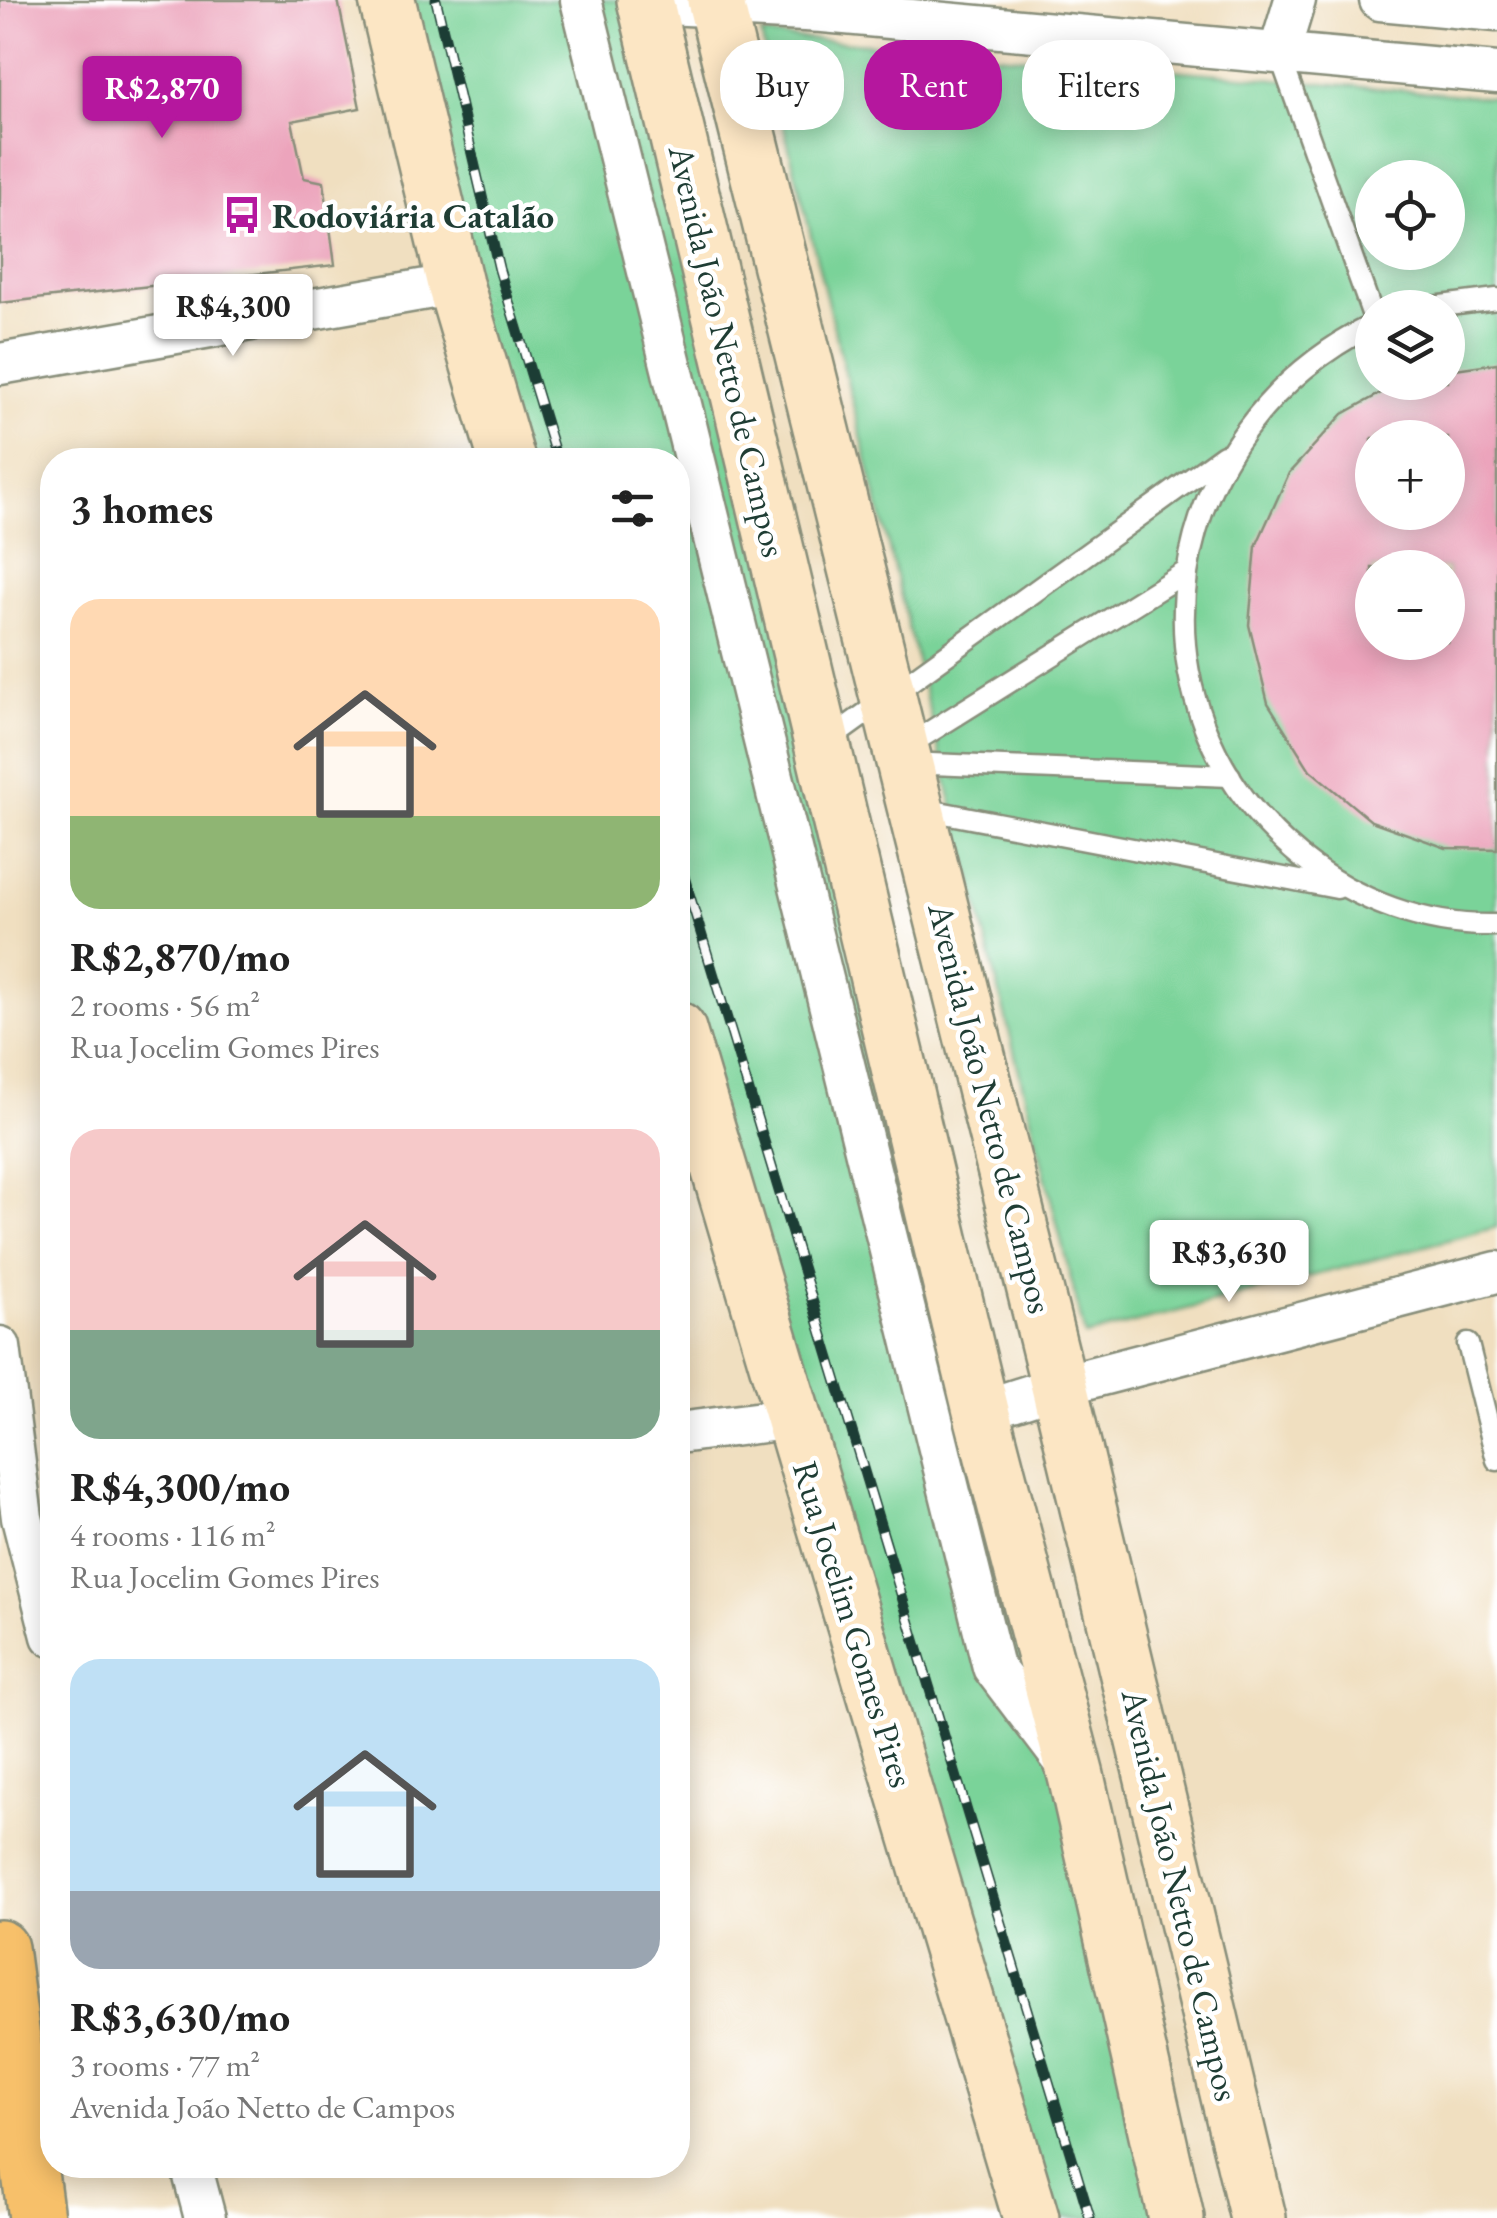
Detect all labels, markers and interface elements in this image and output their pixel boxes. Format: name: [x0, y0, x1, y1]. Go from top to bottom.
chip: Buy: [720, 40, 844, 130]
chip: Rent: [864, 40, 1002, 130]
chip: Filters: [1022, 40, 1175, 130]
pin: R$2,870: [70, 56, 254, 141]
text: R$2,870: [105, 67, 219, 109]
street label: Avenida João Netto de Campos: [658, 140, 797, 561]
map controls: [1355, 160, 1465, 660]
button: locate: [1355, 160, 1465, 270]
place label: Rodoviária Catalão: [272, 193, 554, 238]
bus stop icon: Rodoviária Catalão: [221, 194, 263, 236]
pin: R$4,300: [141, 274, 325, 359]
text: R$4,300: [176, 285, 290, 327]
button: layers: [1355, 290, 1465, 400]
button: +: [1355, 420, 1465, 530]
text: 3 homes: [70, 481, 213, 536]
icon: filters: [605, 481, 660, 536]
button: −: [1355, 550, 1465, 660]
icon: home: [275, 664, 455, 844]
street label: Avenida João Netto de Campos: [918, 897, 1064, 1318]
text: R$2,870/mo: [70, 929, 290, 984]
text: 2 rooms · 56 m²: [70, 984, 260, 1026]
text: Rua Jocelim Gomes Pires: [70, 1026, 380, 1068]
icon: home: [275, 1194, 455, 1374]
pin: R$3,630: [1137, 1220, 1321, 1305]
text: R$3,630: [1172, 1231, 1286, 1273]
street label: Rua Jocelim Gomes Pires: [783, 1456, 925, 1792]
text: R$4,300/mo: [70, 1459, 290, 1514]
text: 4 rooms · 116 m²: [70, 1514, 276, 1556]
text: Rua Jocelim Gomes Pires: [70, 1556, 380, 1598]
street label: Avenida João Netto de Campos: [1111, 1684, 1250, 2105]
icon: home: [275, 1724, 455, 1904]
text: R$3,630/mo: [70, 1989, 290, 2044]
text: 3 rooms · 77 m²: [70, 2044, 260, 2086]
text: Avenida João Netto de Campos: [70, 2086, 455, 2128]

